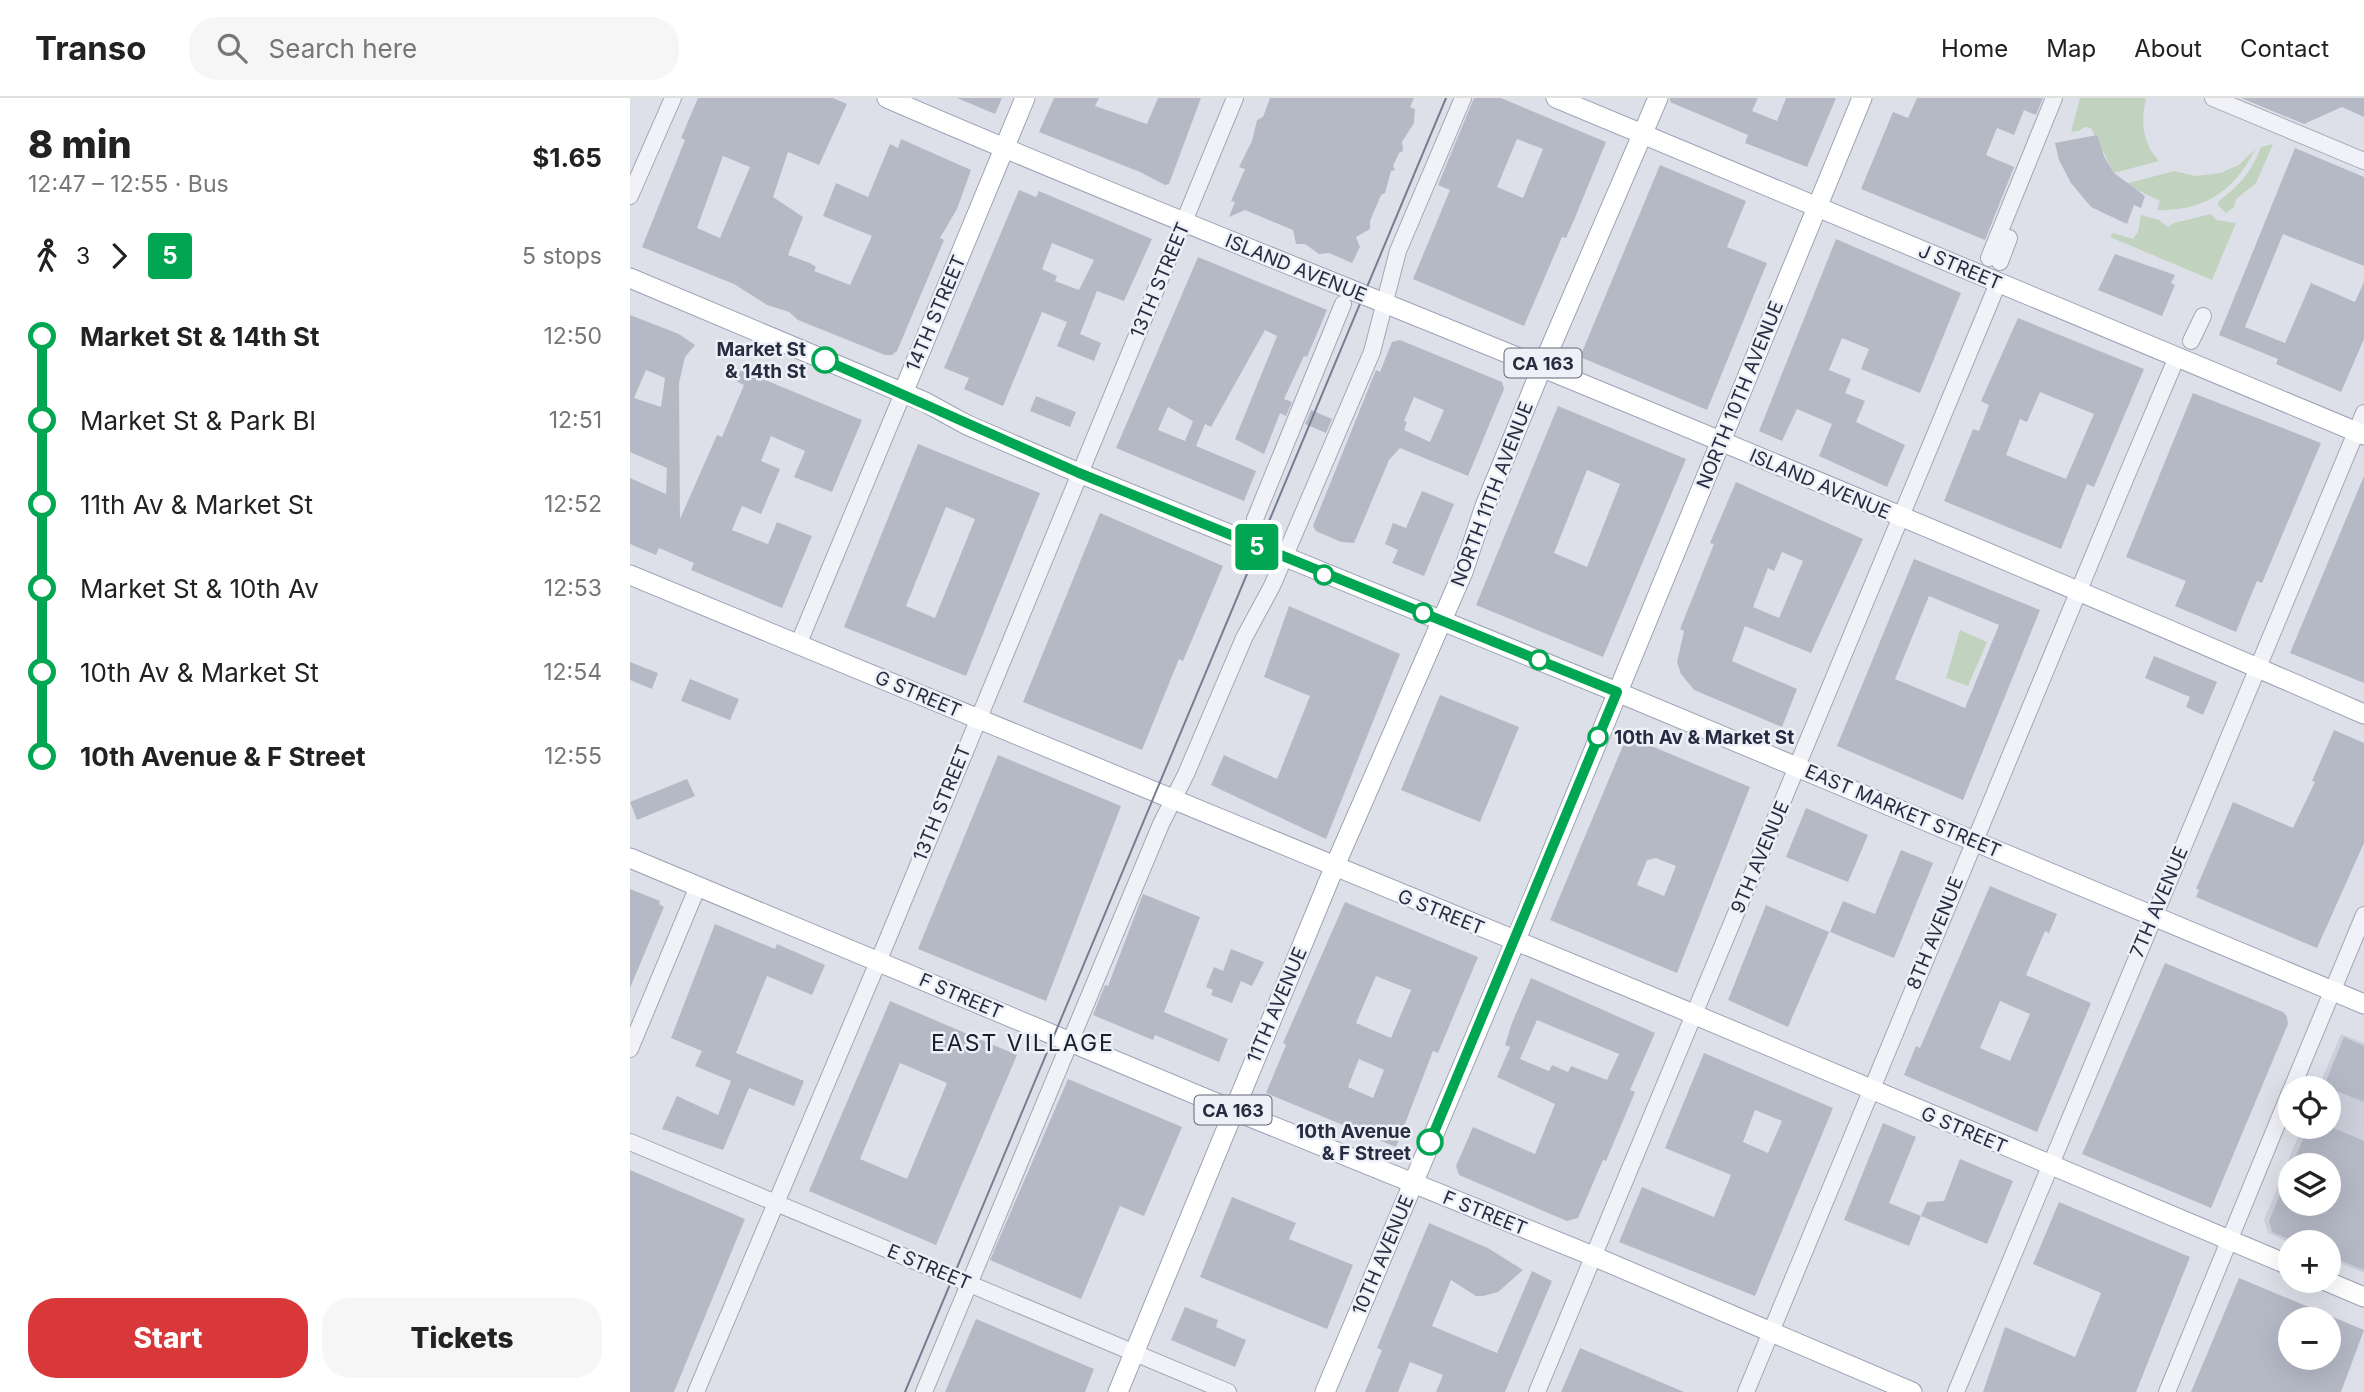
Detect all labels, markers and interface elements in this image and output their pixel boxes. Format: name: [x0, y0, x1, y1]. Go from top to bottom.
search box: [189, 17, 679, 80]
text: Transo: [35, 28, 147, 68]
icon: search: [213, 29, 251, 67]
text: Search here: [269, 33, 417, 64]
text: Home: [1941, 34, 2008, 63]
text: Map: [2046, 34, 2096, 63]
text: About: [2134, 34, 2202, 63]
text: Contact: [2240, 34, 2329, 63]
text: 8 min: [28, 121, 132, 167]
text: $1.65: [532, 142, 602, 173]
text: 12:47 – 12:55 · Bus: [28, 170, 229, 198]
street label: 13TH STREET: [1125, 219, 1195, 341]
street label: ISLAND AVENUE: [1222, 229, 1370, 307]
icon: walk: [28, 237, 66, 275]
icon: forward: [100, 237, 138, 275]
street label: J STREET: [1915, 239, 2005, 295]
text: 5: [162, 241, 178, 270]
text: 3: [76, 242, 90, 270]
text: 5 stops: [522, 242, 602, 270]
street label: 14TH STREET: [901, 252, 971, 374]
street label: NORTH 10TH AVENUE: [1692, 298, 1788, 492]
text: Market St & 14th St: [80, 321, 320, 352]
text: 12:50: [544, 322, 602, 350]
place label: Market St & 14th St: [716, 338, 806, 383]
marker: Market St & 14th St: [812, 347, 838, 373]
road number: CA 163: [1504, 348, 1581, 377]
street label: NORTH 11TH AVENUE: [1446, 398, 1538, 590]
text: Market St & Park Bl: [80, 405, 316, 436]
text: 12:51: [549, 406, 602, 434]
street label: ISLAND AVENUE: [1746, 444, 1894, 524]
text: 11th Av & Market St: [80, 489, 313, 520]
text: 12:52: [544, 490, 602, 518]
line badge: 5: [1234, 524, 1280, 570]
text: 5: [1249, 532, 1265, 561]
unlabelled marker: [1314, 565, 1334, 585]
text: Market St & 10th Av: [80, 573, 319, 604]
text: 12:53: [544, 574, 602, 602]
unlabelled marker: [1413, 603, 1433, 623]
unlabelled marker: [1529, 650, 1549, 670]
text: 10th Av & Market St: [80, 657, 319, 688]
text: 12:54: [543, 658, 602, 686]
street label: G STREET: [871, 666, 965, 722]
place label: 10th Av & Market St: [1614, 726, 1794, 749]
marker: 10th Av & Market St: [1588, 727, 1608, 747]
text: 10th Avenue & F Street: [80, 741, 365, 772]
text: 12:55: [544, 742, 602, 770]
street label: 13TH STREET: [908, 742, 976, 864]
street label: EAST MARKET STREET: [1802, 759, 2004, 863]
street label: 9TH AVENUE: [1726, 797, 1794, 917]
street label: 7TH AVENUE: [2125, 843, 2193, 961]
street label: 8TH AVENUE: [1902, 873, 1968, 993]
street label: G STREET: [1394, 884, 1488, 940]
street label: 11TH AVENUE: [1242, 944, 1312, 1066]
street label: F STREET: [916, 968, 1006, 1024]
district label: EAST VILLAGE: [931, 1029, 1115, 1057]
map controls: [2278, 1076, 2341, 1370]
button: locate: [2278, 1076, 2341, 1139]
road number: CA 163: [1194, 1096, 1272, 1125]
street label: G STREET: [1917, 1102, 2011, 1158]
place label: 10th Avenue & F Street: [1296, 1120, 1411, 1165]
marker: 10th Avenue & F Street: [1417, 1129, 1443, 1155]
button: layers: [2278, 1153, 2341, 1216]
street label: F STREET: [1440, 1186, 1530, 1240]
street label: 10TH AVENUE: [1347, 1192, 1419, 1318]
button: +: [2278, 1230, 2341, 1293]
street label: E STREET: [884, 1239, 974, 1295]
button: Start: [28, 1298, 308, 1378]
button: Tickets: [322, 1298, 602, 1378]
button: −: [2278, 1307, 2341, 1370]

